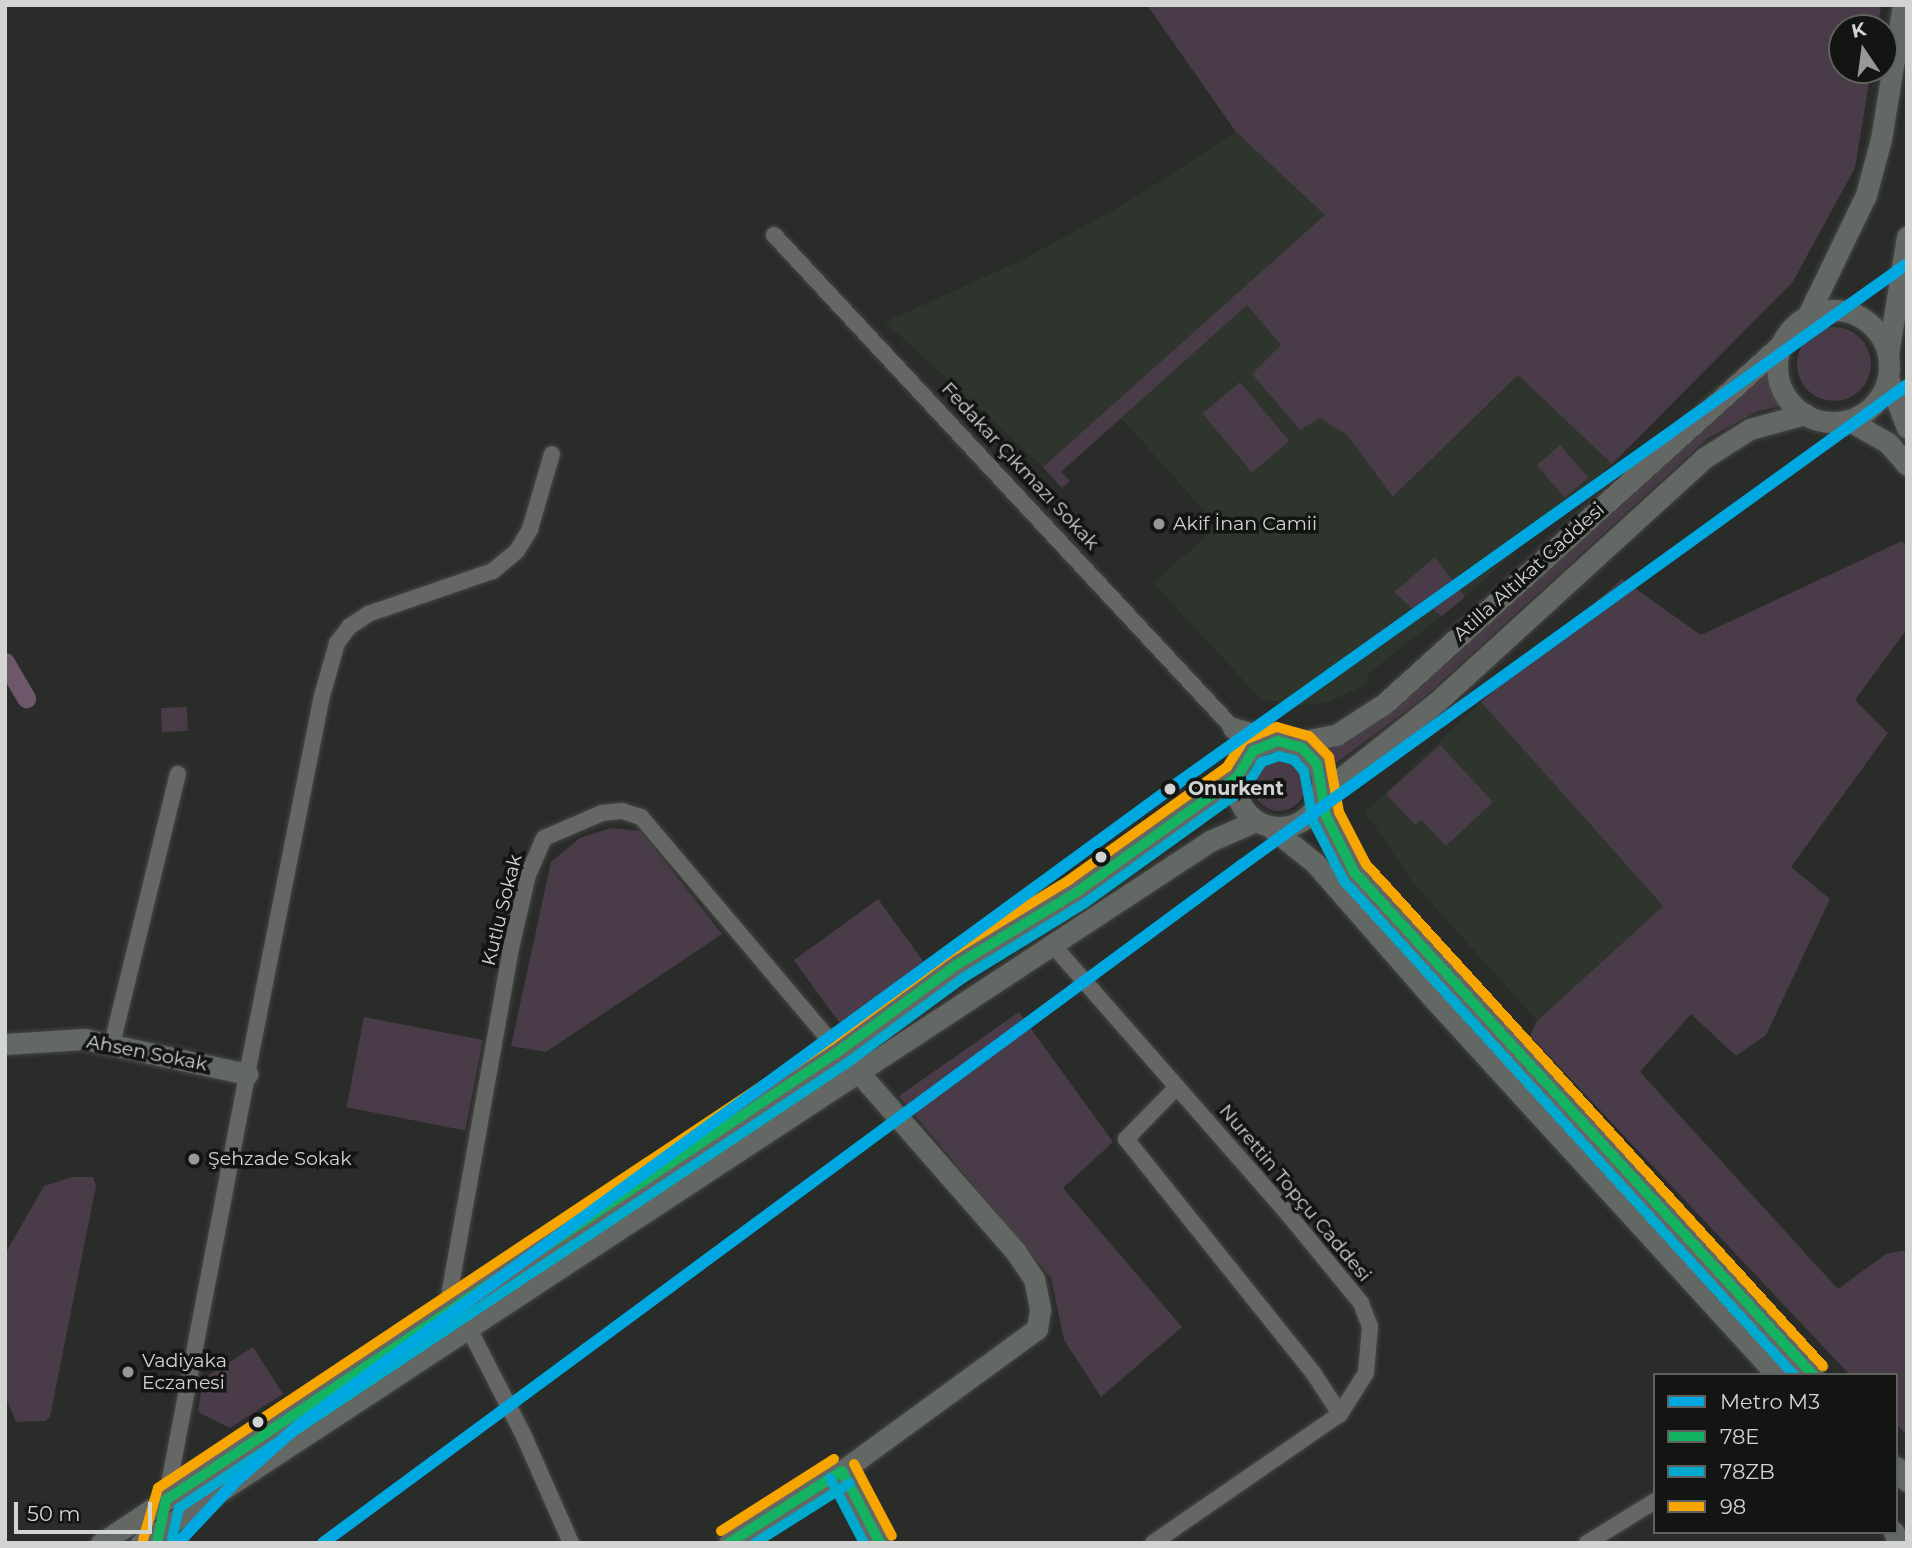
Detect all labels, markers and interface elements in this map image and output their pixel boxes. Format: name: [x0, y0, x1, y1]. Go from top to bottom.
north arrow: [1828, 14, 1898, 84]
text: K: [1849, 17, 1868, 43]
street label: Fedakar Çıkmazı Sokak: [936, 378, 1104, 554]
street label: Atilla Altıkat Caddesi: [1449, 498, 1609, 646]
place label: Akif İnan Camii: [1173, 513, 1317, 535]
marker: Akif İnan Camii: [1151, 516, 1167, 532]
marker: Onurkent: [1158, 777, 1182, 801]
place label: Onurkent: [1188, 778, 1284, 800]
unlabelled marker: [1094, 850, 1108, 864]
street label: Kutlu Sokak: [477, 852, 527, 968]
street label: Ahsen Sokak: [85, 1030, 209, 1076]
street label: Nurettin Topçu Caddesi: [1214, 1100, 1376, 1286]
place label: Şehzade Sokak: [208, 1148, 352, 1170]
marker: Şehzade Sokak: [186, 1151, 202, 1167]
place label: Vadiyaka Eczanesi: [142, 1350, 227, 1394]
marker: Vadiyaka Eczanesi: [120, 1364, 136, 1380]
legend: [1653, 1373, 1898, 1534]
text: Metro M3: [1720, 1389, 1820, 1414]
unlabelled marker: [251, 1415, 265, 1429]
text: 78E: [1720, 1424, 1759, 1449]
text: 78ZB: [1720, 1459, 1775, 1484]
scale bar: [18, 1488, 156, 1532]
text: 98: [1720, 1494, 1746, 1519]
text: 50 m: [27, 1501, 81, 1526]

